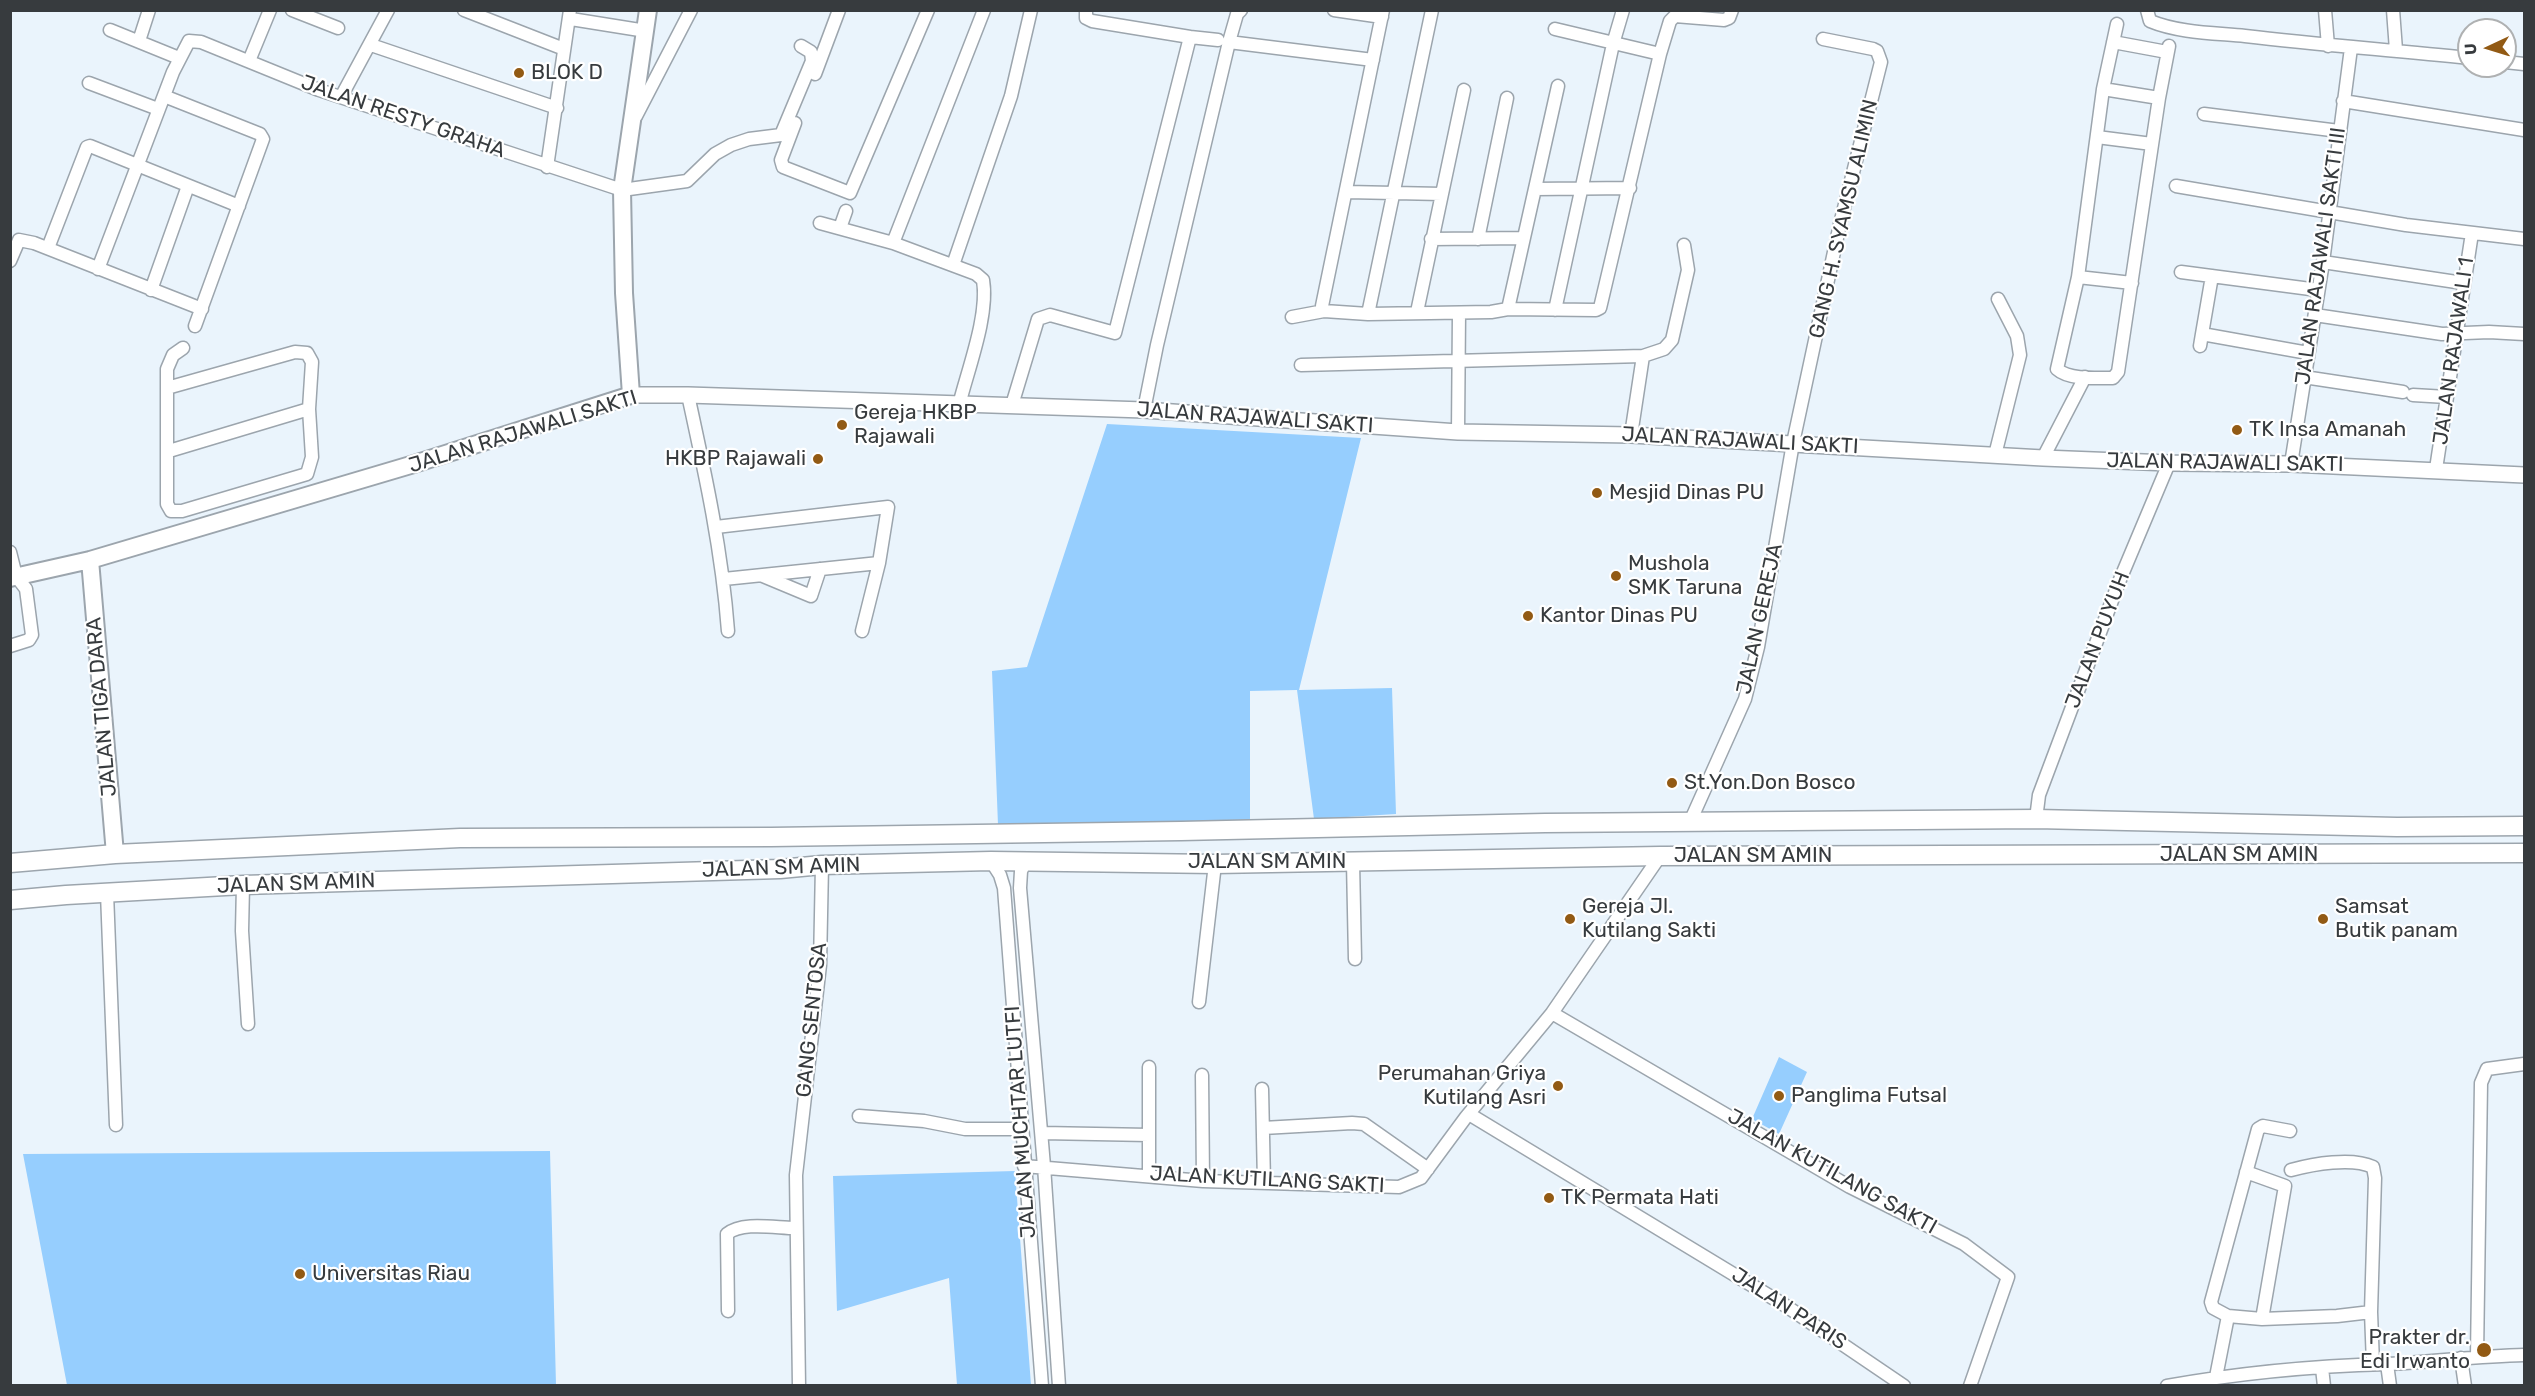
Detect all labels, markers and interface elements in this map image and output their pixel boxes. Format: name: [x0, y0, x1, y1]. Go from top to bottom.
north arrow: [2457, 18, 2517, 78]
text: U: [2461, 43, 2480, 56]
place label: BLOK D: [531, 60, 603, 86]
marker: BLOK D: [512, 66, 526, 80]
street label: JALAN RESTY GRAHA: [298, 70, 508, 164]
street label: GANG H. SYAMSU ALIMIN: [1804, 97, 1884, 341]
street label: JALAN RAJAWALI SAKTI III: [2290, 126, 2352, 386]
street label: JALAN RAJAWALI 1: [2428, 256, 2480, 446]
street label: JALAN RAJAWALI SAKTI: [406, 385, 640, 479]
street label: JALAN RAJAWALI SAKTI: [1136, 397, 1374, 439]
place label: Gereja HKBP Rajawali: [854, 400, 977, 450]
place label: TK Insa Amanah: [2249, 417, 2406, 443]
marker: Gereja HKBP Rajawali: [835, 418, 849, 432]
street label: JALAN RAJAWALI SAKTI: [1621, 422, 1859, 460]
marker: TK Insa Amanah: [2230, 423, 2244, 437]
place label: HKBP Rajawali: [665, 446, 806, 472]
street label: JALAN RAJAWALI SAKTI: [2106, 448, 2344, 478]
marker: HKBP Rajawali: [811, 452, 825, 466]
place label: Mesjid Dinas PU: [1609, 480, 1764, 506]
marker: Mesjid Dinas PU: [1590, 486, 1604, 500]
street label: JALAN GEREJA: [1732, 541, 1788, 697]
place label: Mushola SMK Taruna: [1628, 551, 1742, 601]
street label: JALAN PUYUH: [2060, 568, 2136, 712]
marker: Mushola SMK Taruna: [1609, 569, 1623, 583]
place label: Kantor Dinas PU: [1540, 603, 1698, 629]
marker: Kantor Dinas PU: [1521, 609, 1535, 623]
street label: JALAN TIGA DARA: [82, 616, 122, 798]
place label: St.Yon.Don Bosco: [1684, 770, 1855, 796]
marker: St.Yon.Don Bosco: [1665, 776, 1679, 790]
street label: JALAN SM AMIN: [2160, 842, 2318, 868]
street label: JALAN SM AMIN: [1674, 843, 1832, 869]
street label: JALAN SM AMIN: [1188, 849, 1346, 875]
street label: JALAN SM AMIN: [701, 853, 861, 883]
street label: JALAN SM AMIN: [216, 869, 376, 899]
place label: Gereja Jl. Kutilang Sakti: [1582, 894, 1716, 944]
place label: Samsat Butik panam: [2335, 894, 2458, 944]
marker: Gereja Jl. Kutilang Sakti: [1563, 912, 1577, 926]
marker: Samsat Butik panam: [2316, 912, 2330, 926]
street label: GANG SENTOSA: [791, 941, 833, 1099]
street label: JALAN MUCHTAR LUTFI: [1000, 1005, 1042, 1239]
place label: Perumahan Griya Kutilang Asri: [1378, 1061, 1546, 1111]
marker: Perumahan Griya Kutilang Asri: [1551, 1079, 1565, 1093]
place label: Panglima Futsal: [1791, 1083, 1947, 1109]
marker: Panglima Futsal: [1772, 1089, 1786, 1103]
street label: JALAN KUTILANG SAKTI: [1723, 1104, 1941, 1240]
street label: JALAN KUTILANG SAKTI: [1149, 1161, 1385, 1199]
place label: TK Permata Hati: [1561, 1185, 1719, 1211]
marker: TK Permata Hati: [1542, 1191, 1556, 1205]
place label: Universitas Riau: [312, 1261, 470, 1287]
street label: JALAN PARIS: [1727, 1262, 1851, 1356]
marker: Universitas Riau: [293, 1267, 307, 1281]
place label: Prakter dr. Edi Irwanto: [2360, 1325, 2470, 1375]
marker: Prakter dr. Edi Irwanto: [2475, 1341, 2493, 1359]

